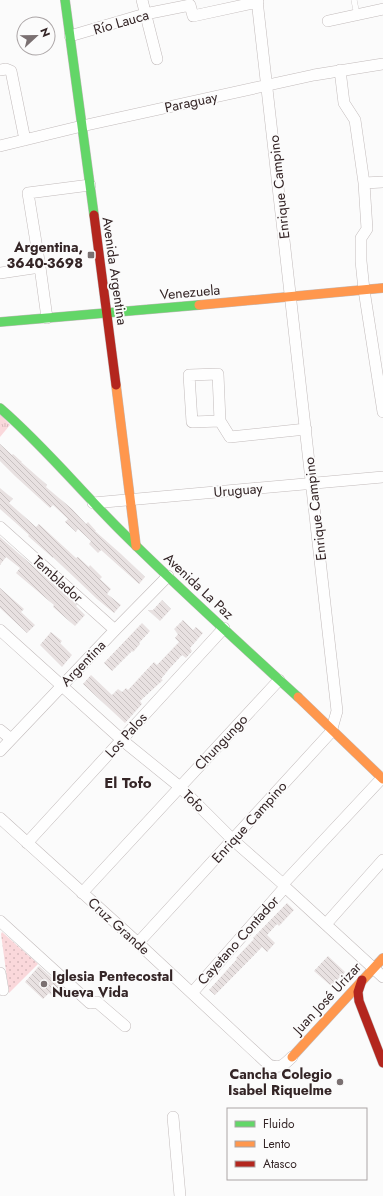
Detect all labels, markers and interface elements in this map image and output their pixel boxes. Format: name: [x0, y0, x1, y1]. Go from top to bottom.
street label: Río Lauca: [91, 5, 151, 39]
north arrow: [16, 16, 56, 56]
text: N: [36, 25, 54, 39]
street label: Paraguay: [163, 86, 220, 117]
street label: Enrique Campino: [264, 134, 294, 240]
street label: Avenida Argentina: [98, 216, 132, 326]
place label: Argentina, 3640-3698: [7, 237, 83, 273]
marker: Argentina, 3640-3698: [86, 250, 96, 260]
street label: Venezuela: [159, 279, 221, 305]
street label: Enrique Campino: [299, 456, 331, 562]
street label: Uruguay: [213, 478, 264, 502]
street label: Avenida La Paz: [160, 548, 239, 624]
street label: Temblador: [28, 551, 88, 607]
street label: Argentina: [56, 635, 110, 691]
street label: Los Palos: [100, 708, 152, 762]
street label: Chungungo: [190, 709, 252, 774]
district label: El Tofo: [104, 772, 152, 794]
street label: Enrique Campino: [207, 776, 291, 867]
street label: Tofo: [178, 785, 210, 817]
street label: Cayetano Contador: [192, 891, 284, 989]
street label: Cruz Grande: [84, 893, 154, 959]
street label: Juan José Urizar: [287, 957, 366, 1040]
place label: Iglesia Pentecostal Nueva Vida: [52, 966, 173, 1002]
marker: Iglesia Pentecostal Nueva Vida: [39, 979, 49, 989]
place label: Cancha Colegio Isabel Riquelme: [228, 1064, 332, 1100]
marker: Cancha Colegio Isabel Riquelme: [335, 1077, 345, 1087]
legend: [227, 1108, 367, 1180]
text: Fluido: [263, 1115, 295, 1133]
text: Lento: [263, 1135, 291, 1153]
text: Atasco: [263, 1155, 297, 1173]

